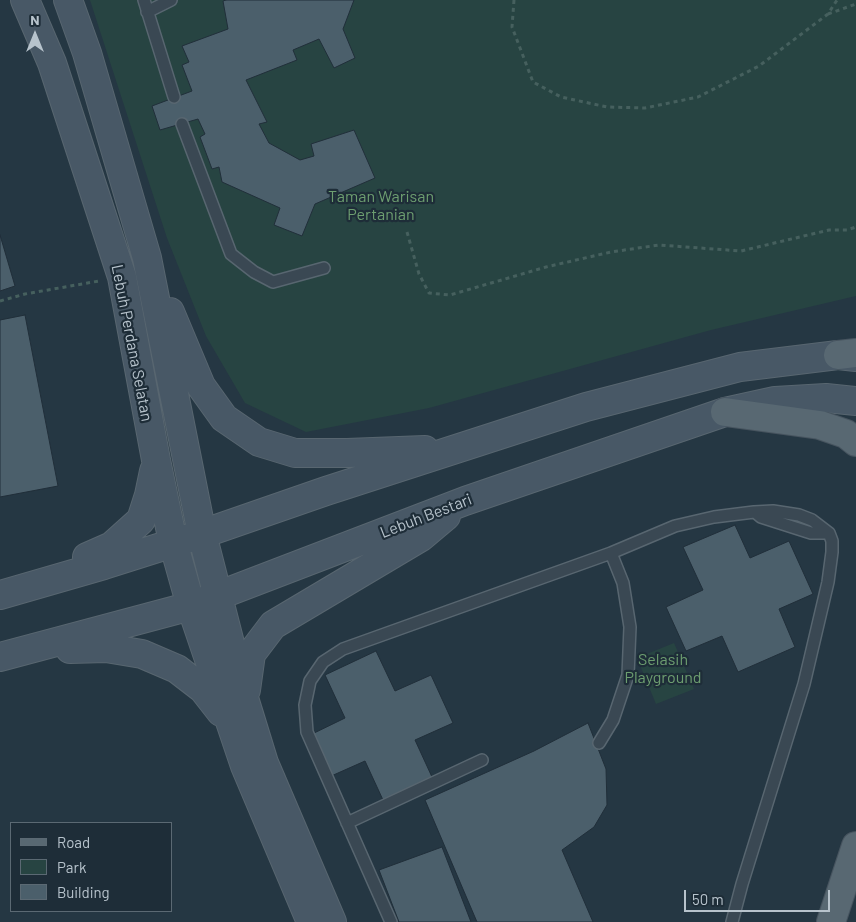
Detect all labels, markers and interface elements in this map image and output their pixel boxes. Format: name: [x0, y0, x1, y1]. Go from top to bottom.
north arrow: [10, 10, 60, 60]
text: N: [30, 11, 40, 28]
park label: Taman Warisan Pertanian: [328, 187, 434, 225]
street label: Lebuh Perdana Selatan: [107, 263, 157, 423]
street label: Lebuh Bestari: [377, 490, 475, 542]
park label: Selasih Playground: [624, 650, 702, 688]
legend: [10, 822, 172, 912]
text: Road: [57, 833, 90, 851]
text: Park: [57, 858, 86, 876]
scale bar: [686, 880, 832, 912]
text: Building: [57, 883, 110, 901]
text: 50 m: [692, 890, 724, 908]

